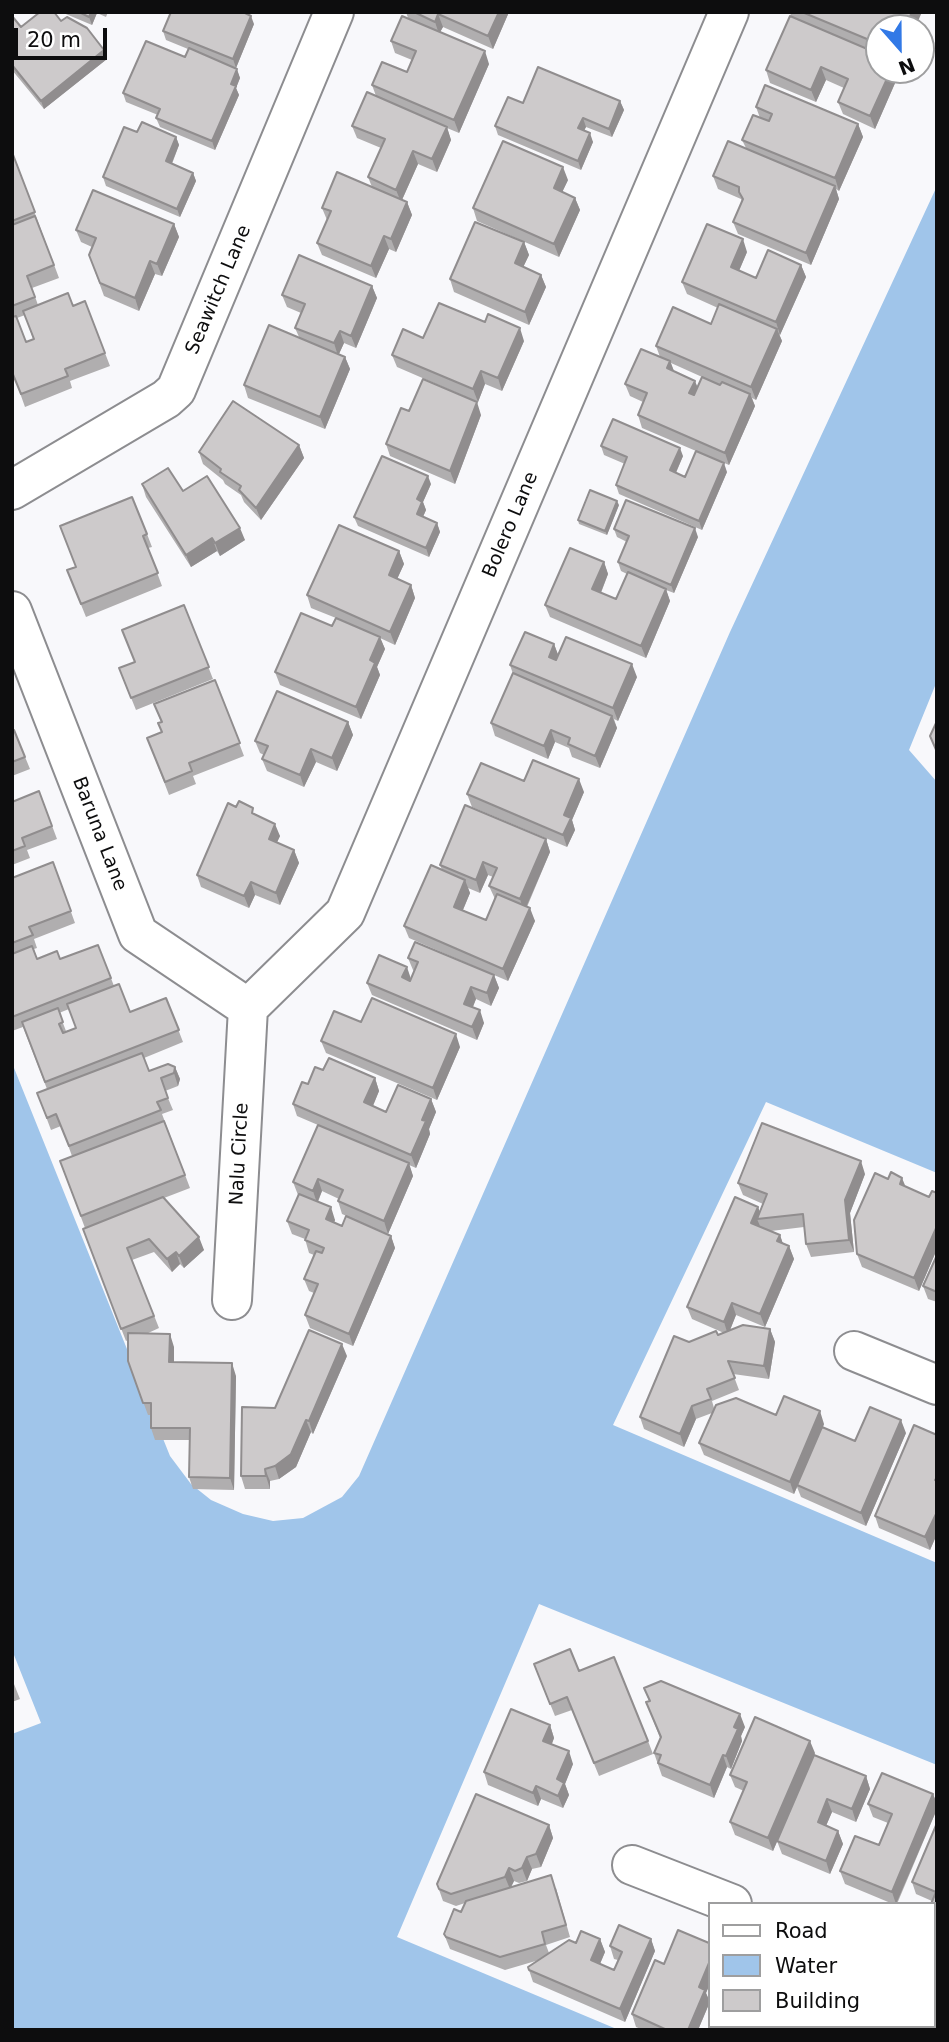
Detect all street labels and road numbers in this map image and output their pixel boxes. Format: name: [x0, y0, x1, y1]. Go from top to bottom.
street label: Seawitch Lane: [182, 222, 256, 358]
street label: Bolero Lane: [478, 469, 544, 581]
street label: Baruna Lane: [67, 774, 131, 894]
street label: Nalu Circle: [226, 1102, 254, 1206]

